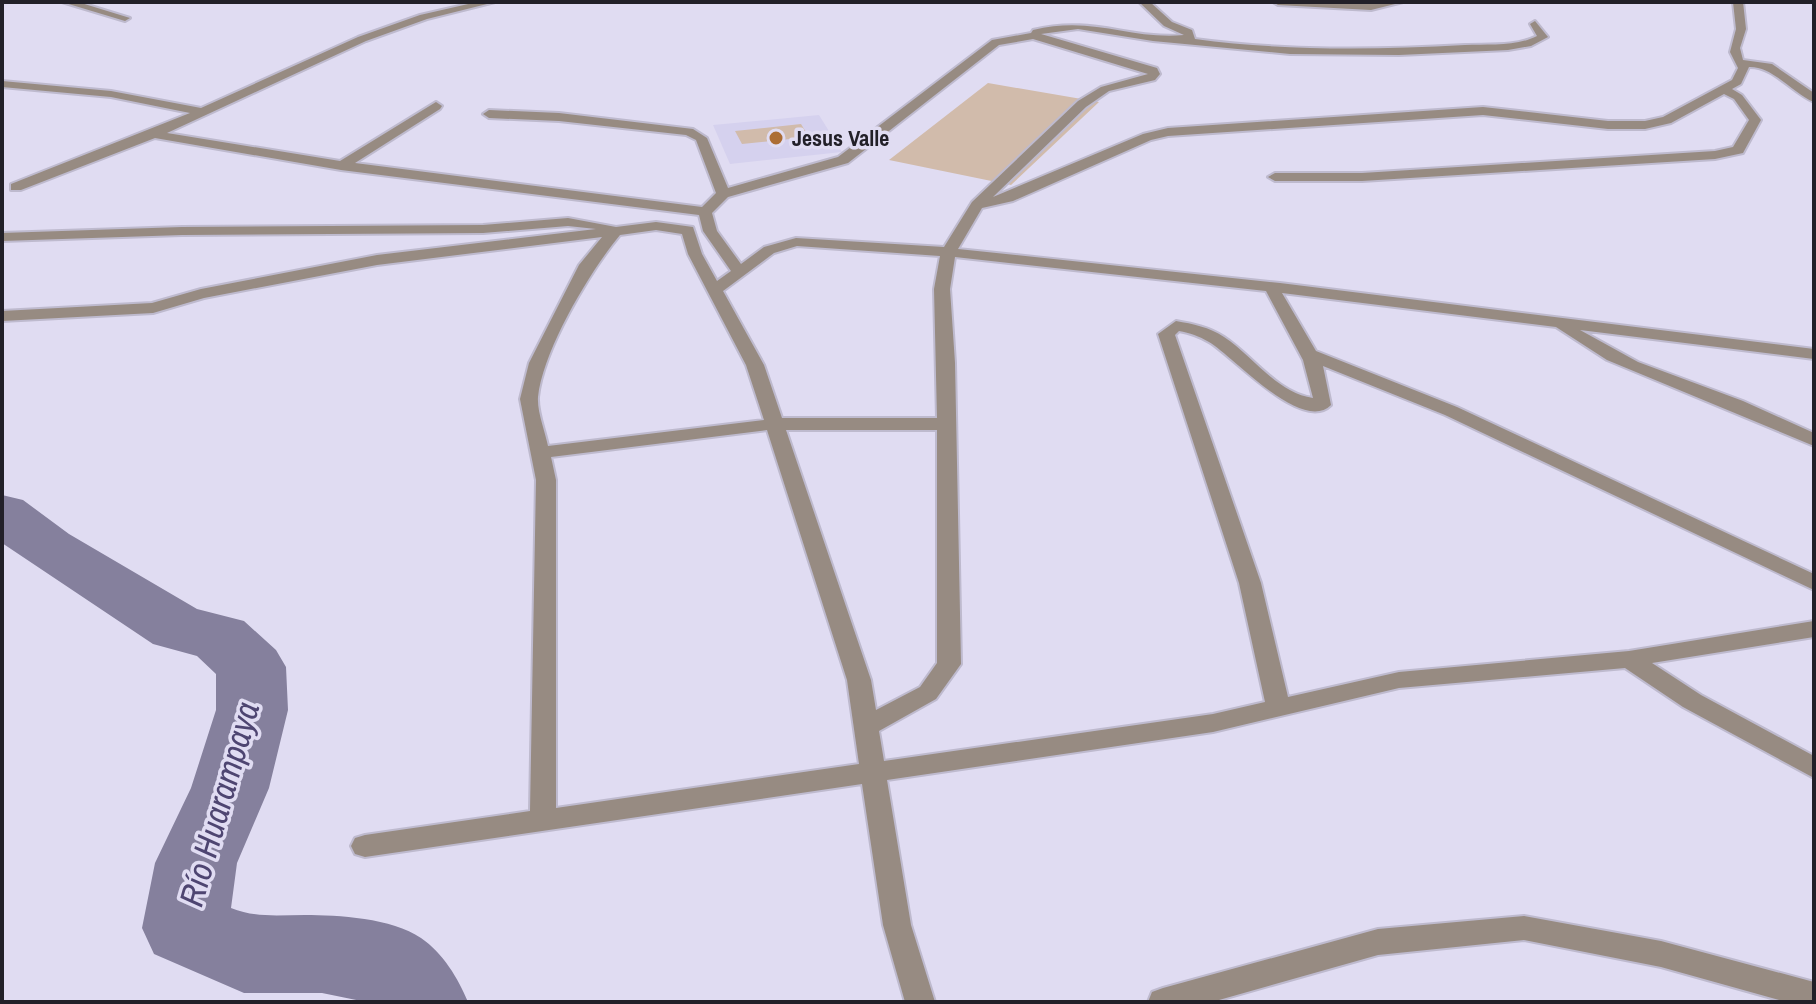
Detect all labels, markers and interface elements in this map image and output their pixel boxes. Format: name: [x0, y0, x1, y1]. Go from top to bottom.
place label: Jesus Valle: [792, 123, 889, 153]
marker: Jesus Valle: [767, 129, 785, 147]
water label: Río Huarampaya: [168, 696, 270, 912]

